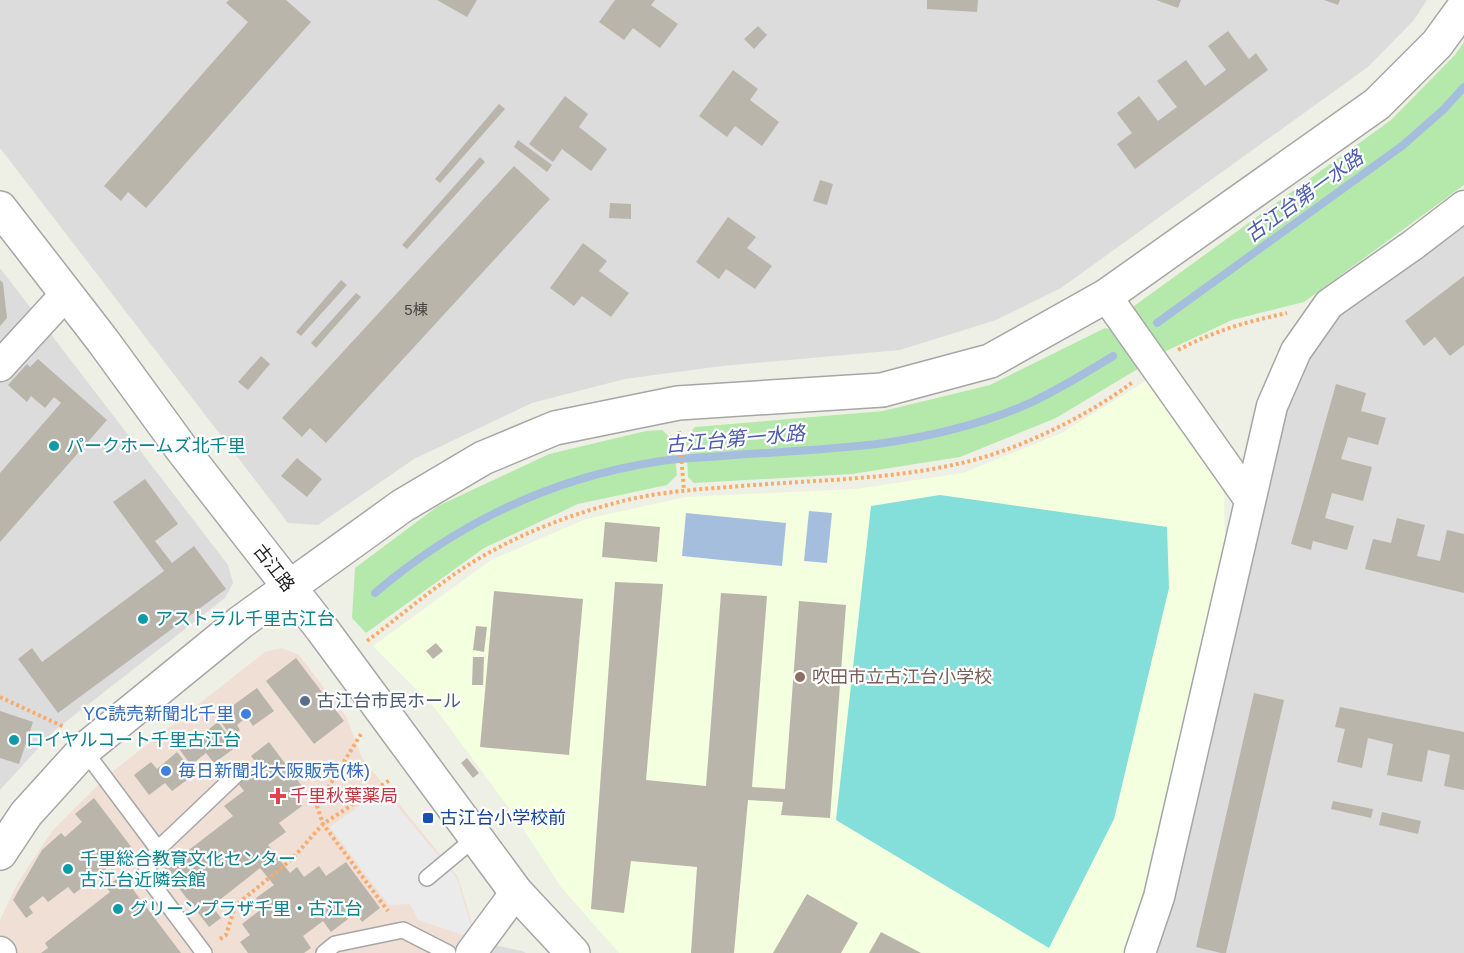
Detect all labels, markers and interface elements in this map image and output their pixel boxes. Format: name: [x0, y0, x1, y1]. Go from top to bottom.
water label: 古江台第一水路: [1241, 145, 1369, 246]
house number: 5棟: [404, 301, 428, 318]
water label: 古江台第一水路: [664, 422, 808, 456]
place label: パークホームズ北千里: [66, 436, 245, 456]
marker: パークホームズ北千里: [47, 439, 61, 453]
street label: 古江路: [249, 541, 299, 595]
place label: アストラル千里古江台: [155, 609, 335, 629]
marker: アストラル千里古江台: [136, 612, 150, 626]
place label: 吹田市立古江台小学校: [812, 667, 992, 687]
marker: 吹田市立古江台小学校: [793, 670, 807, 684]
place label: 古江台市民ホール: [317, 691, 461, 711]
marker: 古江台市民ホール: [298, 694, 312, 708]
place label: YC読売新聞北千里: [83, 704, 234, 724]
marker: YC読売新聞北千里: [239, 707, 253, 721]
place label: ロイヤルコート千里古江台: [26, 730, 241, 750]
marker: ロイヤルコート千里古江台: [7, 733, 21, 747]
place label: 毎日新聞北大阪販売(株): [178, 761, 370, 781]
marker: 毎日新聞北大阪販売(株): [159, 764, 173, 778]
place label: 千里秋葉薬局: [290, 786, 398, 806]
marker: 千里秋葉薬局: [271, 789, 285, 803]
place label: 古江台小学校前: [440, 808, 566, 828]
marker: 古江台小学校前: [421, 811, 435, 825]
place label: 千里総合教育文化センター 古江台近隣会館: [80, 849, 296, 890]
marker: 千里総合教育文化センター 古江台近隣会館: [61, 862, 75, 876]
place label: グリーンプラザ千里・古江台: [130, 899, 363, 919]
marker: グリーンプラザ千里・古江台: [111, 902, 125, 916]

